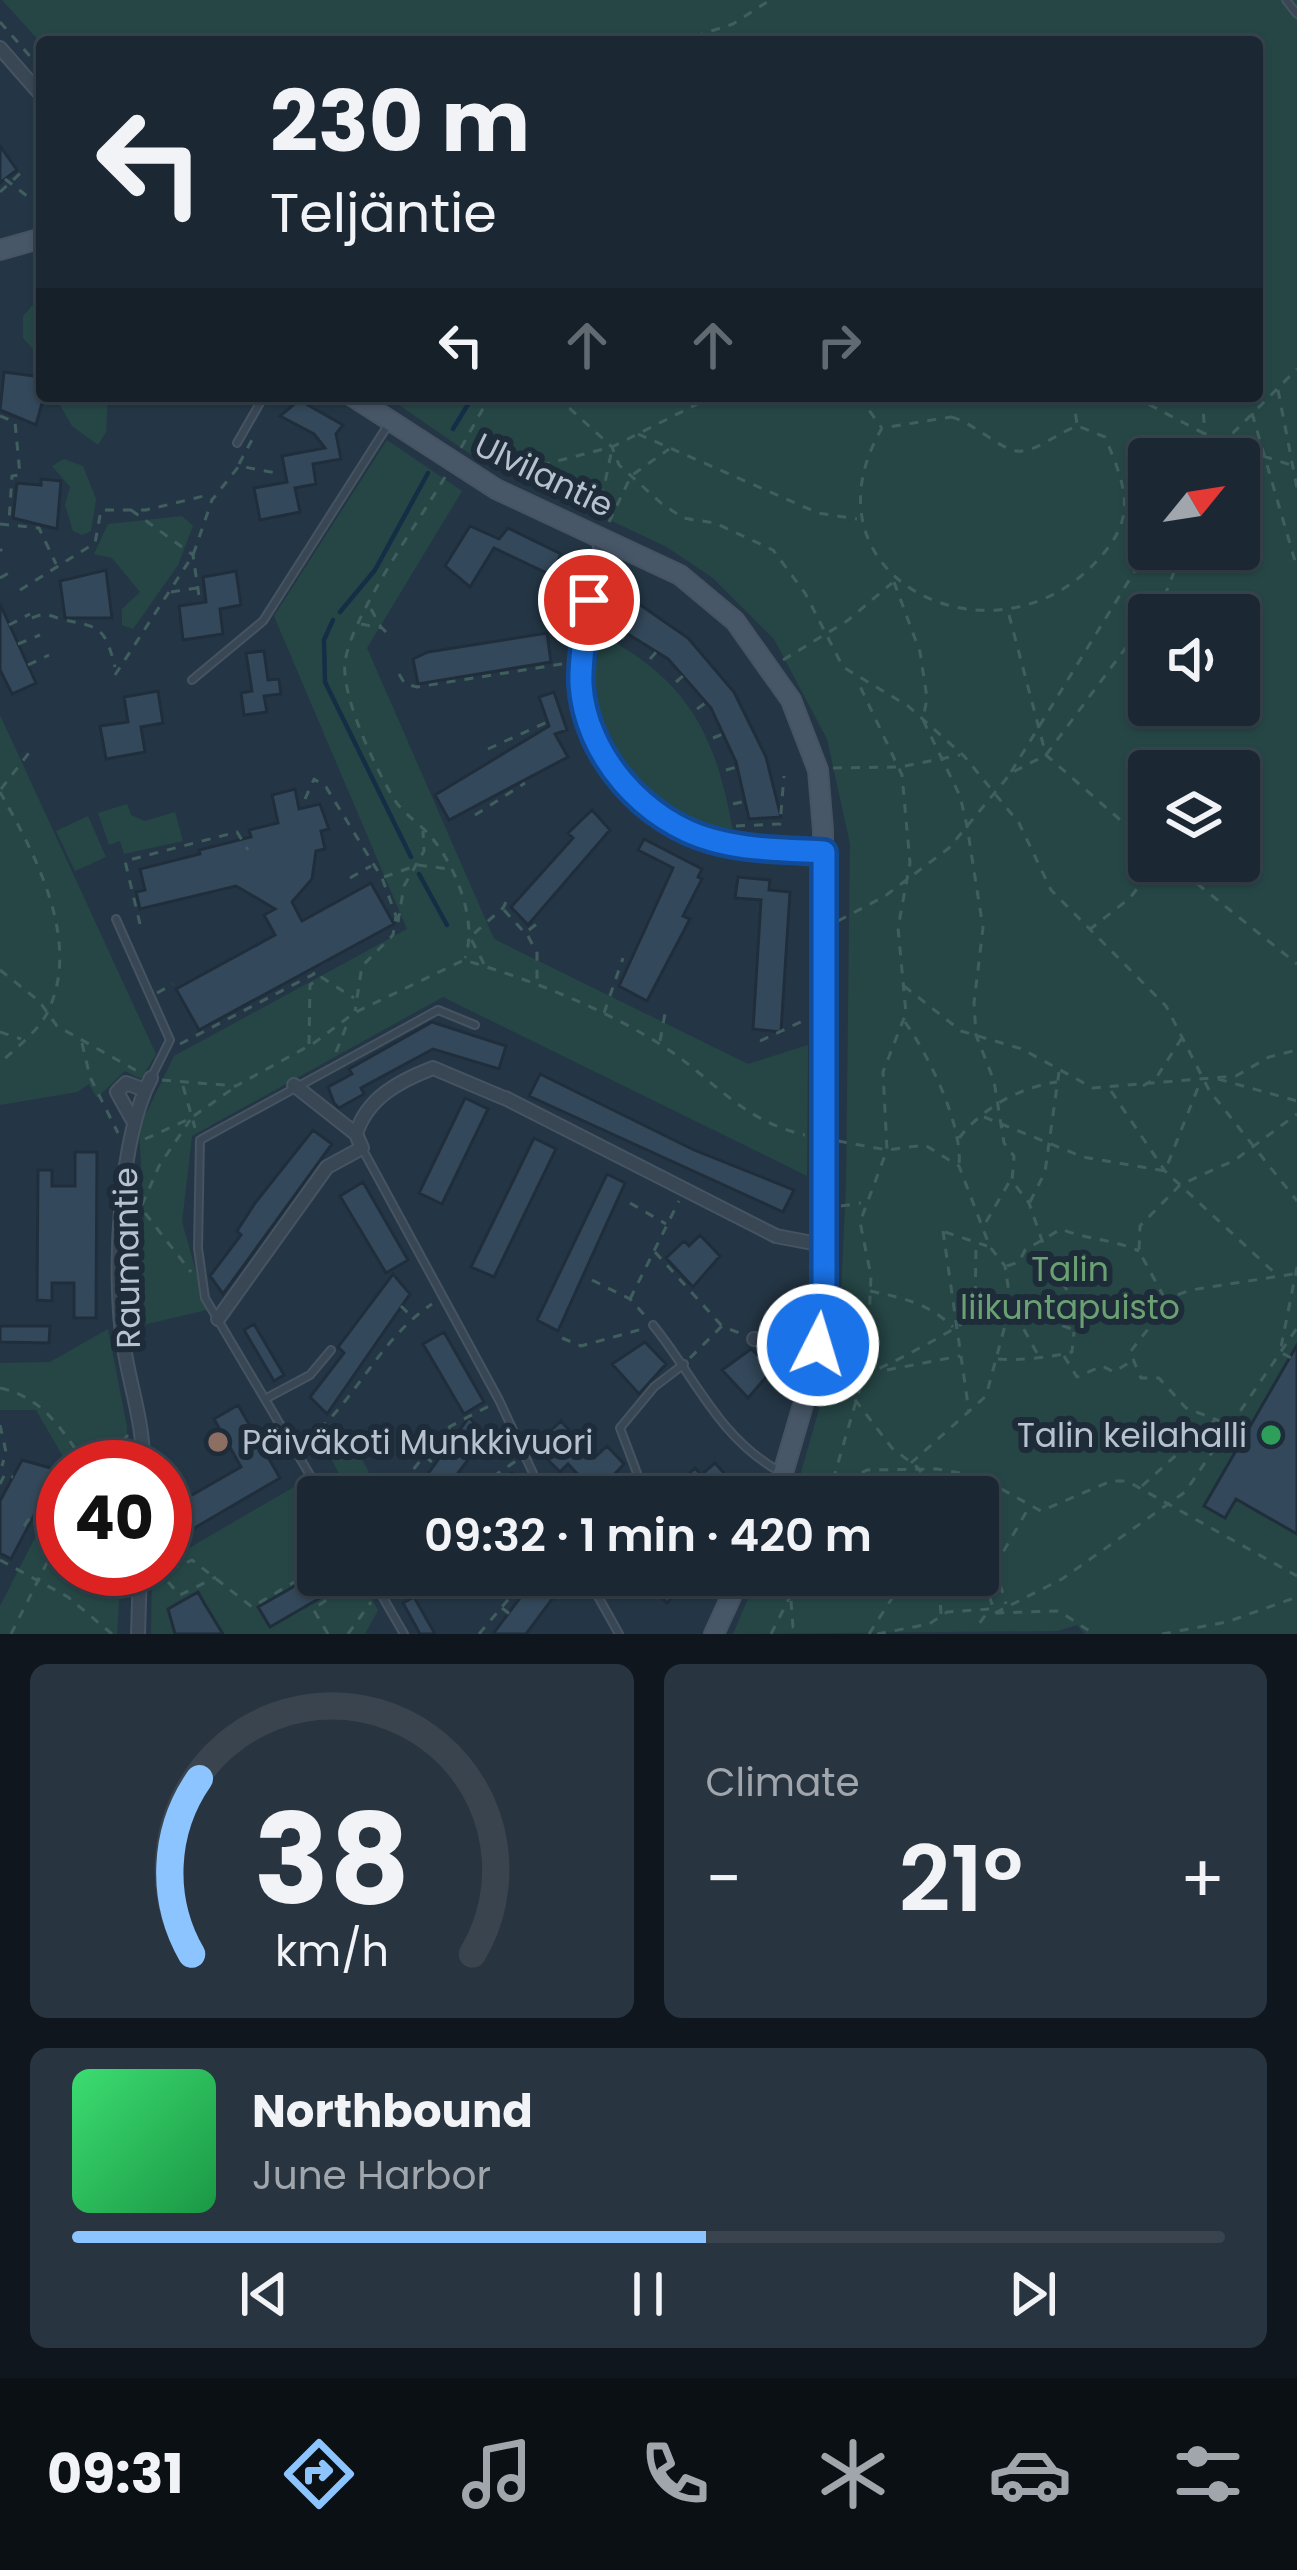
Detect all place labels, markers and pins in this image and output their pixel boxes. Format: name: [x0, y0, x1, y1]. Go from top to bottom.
pin: [538, 549, 640, 651]
place label: Talin keilahalli: [1017, 1412, 1247, 1459]
place label: Päiväkoti Munkkivuori: [242, 1419, 593, 1466]
marker: Talin keilahalli: [1258, 1422, 1284, 1448]
marker: Päiväkoti Munkkivuori: [205, 1429, 231, 1455]

